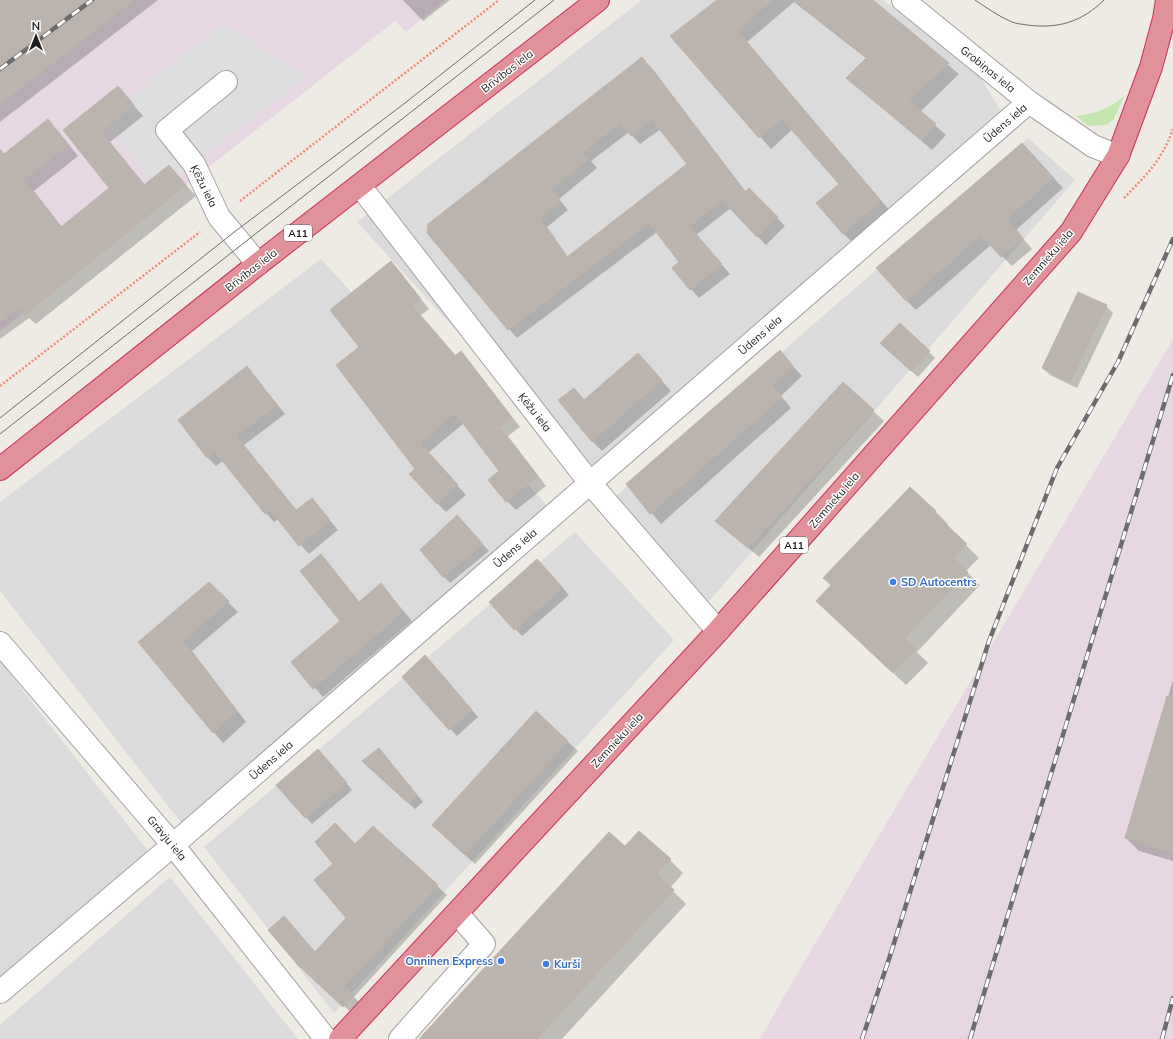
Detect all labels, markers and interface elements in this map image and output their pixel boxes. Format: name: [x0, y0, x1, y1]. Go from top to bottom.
north arrow: [16, 16, 56, 56]
text: N: [32, 19, 40, 33]
street label: Grobiņas iela: [957, 43, 1018, 96]
street label: Brīvības iela: [478, 46, 536, 96]
street label: Ūdens iela: [980, 100, 1030, 146]
street label: Ķēžu iela: [187, 163, 221, 210]
road number: A11: [284, 225, 312, 241]
street label: Zemnieku iela: [1020, 226, 1076, 288]
street label: Brīvības iela: [222, 245, 280, 295]
street label: Ūdens iela: [735, 312, 785, 358]
street label: Ķēžu iela: [515, 390, 555, 435]
street label: Zemnieku iela: [806, 469, 862, 531]
street label: Ūdens iela: [490, 525, 540, 571]
road number: A11: [780, 537, 808, 553]
place label: SD Autocentrs: [901, 575, 977, 589]
marker: SD Autocentrs: [888, 577, 898, 587]
street label: Zemnieku iela: [588, 710, 646, 770]
street label: Ūdens iela: [246, 737, 296, 783]
street label: Grāvju iela: [144, 813, 190, 863]
place label: Onninen Express: [405, 954, 493, 968]
marker: Onninen Express: [496, 956, 506, 966]
place label: Kurši: [554, 957, 581, 971]
marker: Kurši: [541, 959, 551, 969]

